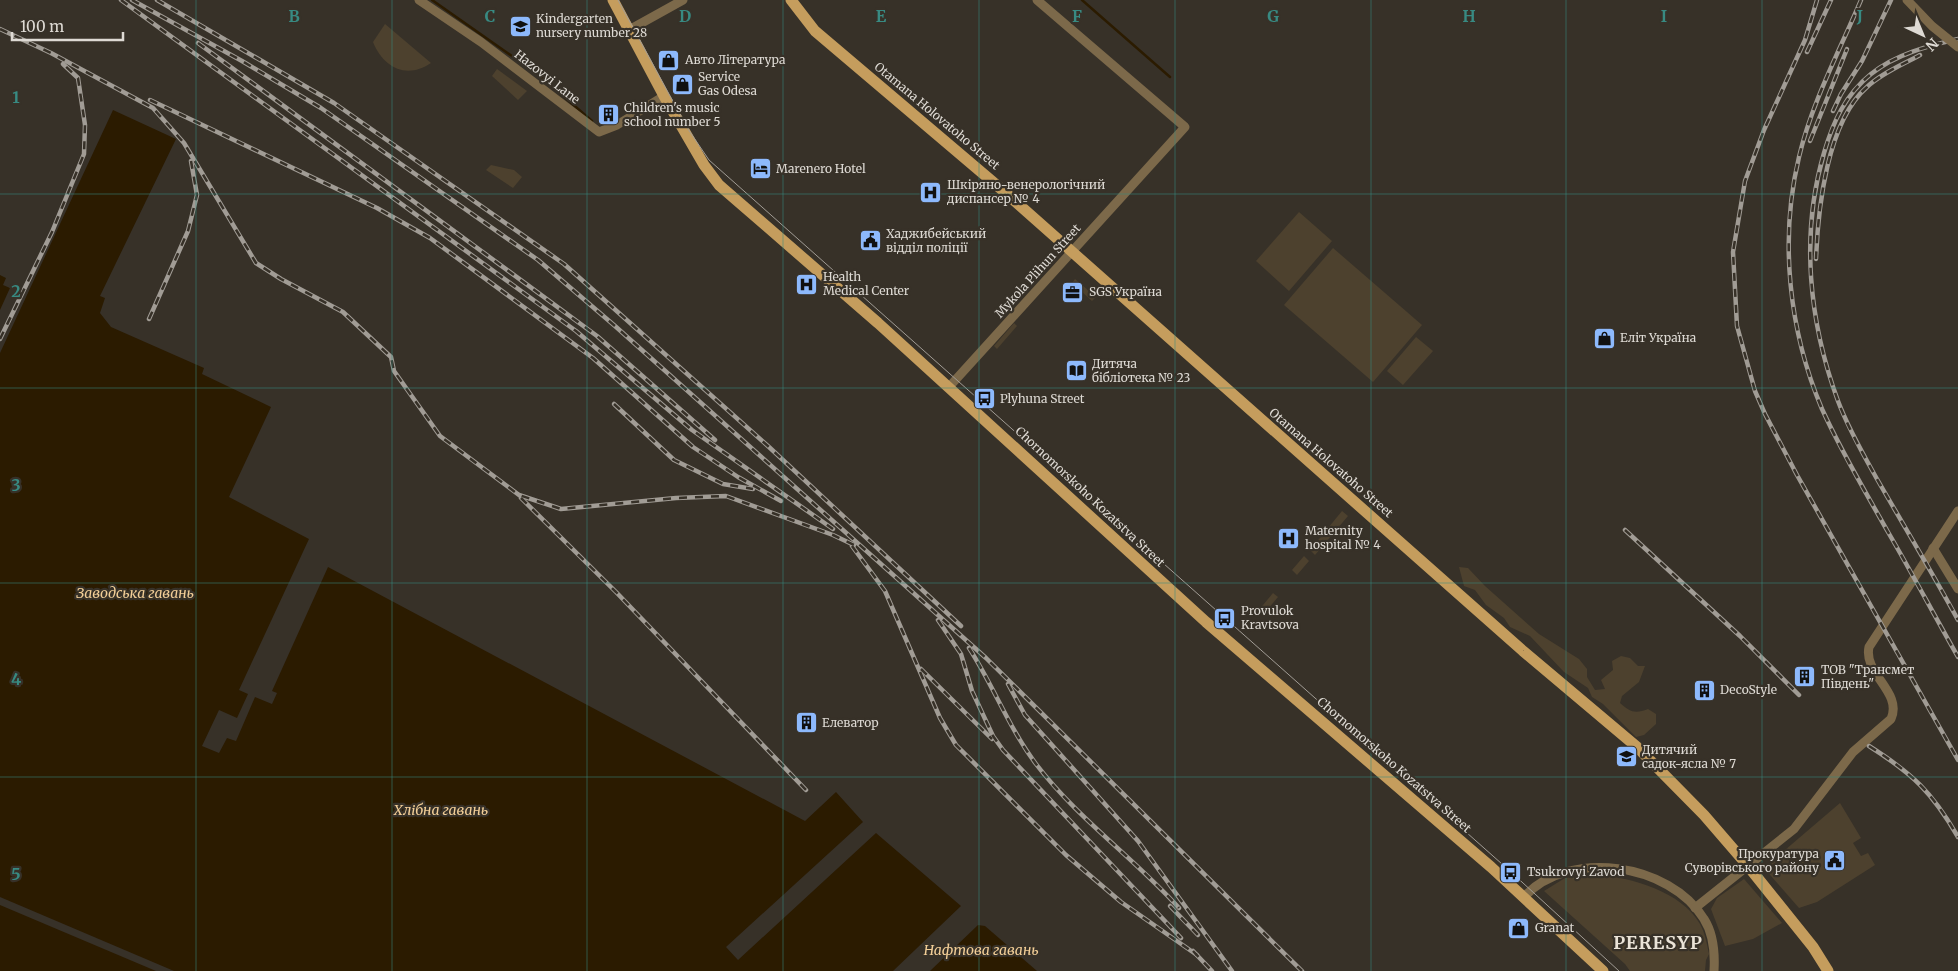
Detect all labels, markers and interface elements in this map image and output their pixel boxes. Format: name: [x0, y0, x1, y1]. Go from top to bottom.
text: B: [288, 6, 300, 26]
text: C: [485, 6, 495, 26]
text: D: [679, 6, 691, 26]
text: E: [876, 6, 887, 26]
text: F: [1072, 6, 1082, 26]
text: G: [1267, 6, 1279, 26]
text: H: [1462, 6, 1476, 26]
text: I: [1661, 6, 1667, 26]
text: J: [1856, 6, 1863, 26]
scale bar: [12, 10, 124, 42]
north arrow: [1898, 10, 1948, 60]
place label: Kindergarten nursery number 28: [536, 11, 647, 40]
school or university icon: Kindergarten nursery number 28: [508, 14, 532, 38]
text: 100 m: [20, 17, 64, 36]
text: N: [1922, 34, 1942, 55]
street label: Hazovyi Lane: [512, 46, 583, 107]
shop icon: Авто Література: [657, 48, 681, 72]
place label: Авто Література: [684, 52, 786, 67]
street label: Otamana Holovatoho Street: [872, 59, 1003, 173]
place label: Service Gas Odesa: [698, 69, 758, 98]
shop icon: Service Gas Odesa: [670, 72, 694, 96]
text: 1: [12, 87, 20, 107]
place label: Children's music school number 5: [624, 100, 720, 129]
building icon: Children's music school number 5: [596, 103, 620, 127]
hotel icon: Marenero Hotel: [748, 157, 772, 181]
place label: Marenero Hotel: [776, 161, 866, 176]
place label: Шкіряно-венерологічний диспансер № 4: [946, 177, 1105, 206]
hospital icon: Шкіряно-венерологічний диспансер № 4: [919, 180, 943, 204]
street label: Mykola Plihun Street: [992, 221, 1084, 321]
place label: Хаджибейський відділ поліції: [886, 226, 986, 255]
public building icon: Хаджибейський відділ поліції: [858, 229, 882, 253]
place label: Health Medical Center: [823, 269, 910, 298]
hospital icon: Health Medical Center: [795, 272, 819, 296]
office icon: SGS Україна: [1061, 280, 1085, 304]
text: 2: [11, 281, 21, 301]
place label: SGS Україна: [1089, 284, 1162, 299]
shop icon: Еліт Україна: [1592, 326, 1616, 350]
place label: Еліт Україна: [1620, 330, 1697, 345]
place label: Дитяча бібліотека № 23: [1092, 356, 1190, 385]
library icon: Дитяча бібліотека № 23: [1064, 359, 1088, 383]
bus stop icon: Plyhuna Street: [972, 387, 996, 411]
place label: Plyhuna Street: [1000, 391, 1085, 406]
street label: Otamana Holovatoho Street: [1266, 405, 1397, 521]
street label: Chornomorskoho Kozatstva Street: [1012, 423, 1168, 570]
text: 3: [11, 475, 21, 495]
place label: Maternity hospital № 4: [1305, 523, 1381, 552]
hospital icon: Maternity hospital № 4: [1277, 526, 1301, 550]
water label: Заводська гавань: [76, 584, 194, 602]
place label: Provulok Kravtsova: [1241, 603, 1299, 632]
bus stop icon: Provulok Kravtsova: [1213, 606, 1237, 630]
place label: ТОВ "Трансмет Південь": [1821, 662, 1914, 691]
building icon: ТОВ "Трансмет Південь": [1793, 665, 1817, 689]
text: 4: [11, 669, 21, 689]
building icon: DecoStyle: [1692, 678, 1716, 702]
place label: DecoStyle: [1720, 682, 1777, 697]
street label: Chornomorskoho Kozatstva Street: [1314, 694, 1475, 836]
building icon: Елеватор: [794, 711, 818, 735]
place label: Елеватор: [822, 715, 879, 730]
place label: Дитячий садок-ясла № 7: [1642, 742, 1736, 771]
school or university icon: Дитячий садок-ясла № 7: [1614, 745, 1638, 769]
water label: Хлібна гавань: [393, 801, 488, 819]
place label: Прокуратура Суворівського району: [1685, 846, 1820, 875]
public building icon: Прокуратура Суворівського району: [1823, 849, 1847, 873]
bus stop icon: Tsukrovyi Zavod: [1499, 860, 1523, 884]
text: 5: [11, 864, 21, 884]
place label: Tsukrovyi Zavod: [1527, 864, 1624, 879]
shop icon: Granat: [1507, 916, 1531, 940]
place label: Granat: [1535, 920, 1574, 935]
district label: PERESYP: [1613, 931, 1703, 954]
water label: Нафтова гавань: [923, 941, 1039, 959]

